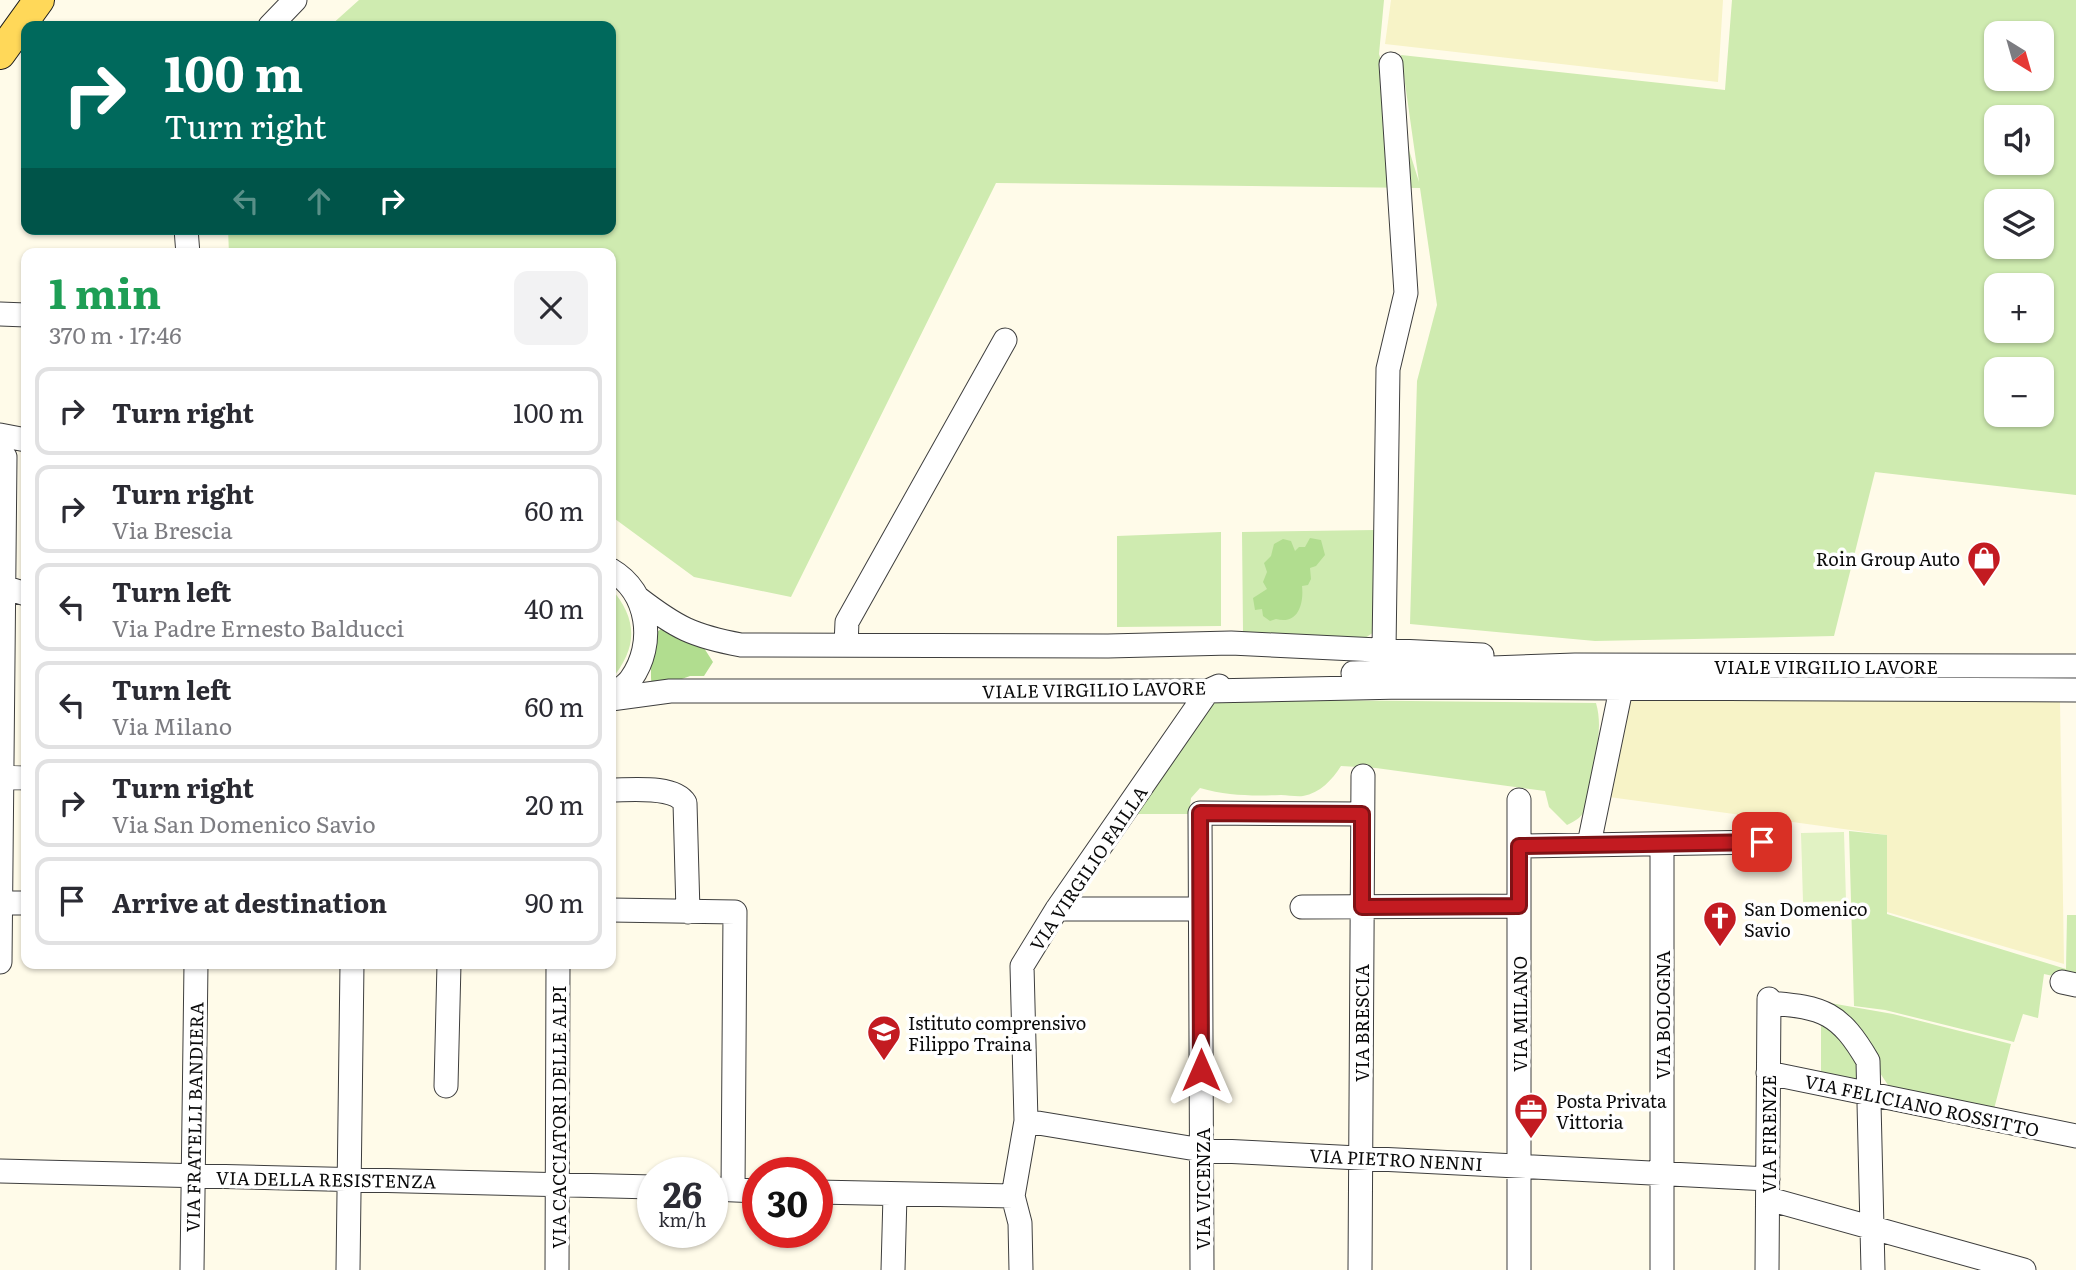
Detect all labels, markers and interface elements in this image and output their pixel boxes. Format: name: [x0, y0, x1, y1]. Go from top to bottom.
north arrow: [1984, 21, 2054, 91]
map controls: [1984, 21, 2054, 427]
text: 100 m: [164, 34, 303, 107]
icon: right: [49, 49, 140, 140]
text: Turn right: [164, 101, 326, 149]
button: sound: [1984, 105, 2054, 175]
icon: left: [227, 182, 265, 220]
icon: ahead: [300, 182, 338, 220]
icon: right: [373, 182, 411, 220]
button: layers: [1984, 189, 2054, 259]
text: 1 min: [49, 260, 161, 322]
button: close: [514, 271, 588, 345]
button: +: [1984, 273, 2054, 343]
text: 370 m · 17:46: [49, 317, 182, 351]
button: −: [1984, 357, 2054, 427]
icon: right: [53, 392, 91, 430]
text: Turn right: [112, 392, 254, 431]
text: 100 m: [513, 392, 584, 431]
text: Turn right: [112, 473, 254, 512]
icon: right: [53, 490, 91, 528]
text: 60 m: [525, 490, 584, 529]
text: Via Brescia: [112, 512, 233, 546]
shop icon: Roin Group Auto: [1965, 539, 2003, 588]
place label: Roin Group Auto: [1816, 545, 1960, 572]
text: Turn left: [112, 571, 231, 610]
icon: left: [53, 588, 91, 626]
text: 40 m: [524, 588, 584, 627]
text: Via Padre Ernesto Balducci: [112, 610, 404, 644]
street label: VIALE VIRGILIO LAVORE: [1714, 653, 1938, 680]
text: Turn left: [112, 669, 231, 708]
street label: VIALE VIRGILIO LAVORE: [982, 674, 1206, 704]
icon: left: [53, 686, 91, 724]
text: 60 m: [525, 686, 584, 725]
text: Via Milano: [112, 708, 232, 742]
text: Turn right: [112, 767, 254, 806]
street label: VIA VIRGILIO FAILLA: [1023, 780, 1153, 956]
icon: right: [53, 784, 91, 822]
text: 20 m: [525, 784, 584, 823]
text: Via San Domenico Savio: [112, 806, 376, 840]
pin: [1732, 812, 1792, 872]
icon: arrive: [1743, 823, 1781, 861]
icon: arrive: [53, 882, 91, 920]
text: Arrive at destination: [112, 882, 387, 921]
text: 90 m: [525, 882, 584, 921]
place label: San Domenico Savio: [1744, 895, 1868, 943]
church icon: San Domenico Savio: [1701, 899, 1739, 948]
street label: VIA BOLOGNA: [1649, 951, 1676, 1079]
street label: VIA MILANO: [1506, 956, 1533, 1072]
street label: VIA BRESCIA: [1348, 964, 1375, 1082]
street label: VIA CACCIATORI DELLE ALPI: [545, 985, 572, 1249]
street label: VIA FRATELLI BANDIERA: [178, 1002, 210, 1232]
place label: Istituto comprensivo Filippo Traina: [908, 1009, 1086, 1057]
school or university icon: Istituto comprensivo Filippo Traina: [865, 1013, 903, 1062]
position arrow: [1164, 1033, 1238, 1107]
street label: VIA FELICIANO ROSSITTO: [1802, 1067, 2042, 1143]
street label: VIA FIRENZE: [1755, 1075, 1782, 1193]
place label: Posta Privata Vittoria: [1556, 1087, 1667, 1135]
office icon: Posta Privata Vittoria: [1512, 1091, 1550, 1140]
street label: VIA VICENZA: [1189, 1128, 1216, 1250]
street label: VIA PIETRO NENNI: [1309, 1141, 1483, 1177]
speed limit sign: 30: [742, 1157, 833, 1248]
street label: VIA DELLA RESISTENZA: [216, 1164, 436, 1194]
text: 26: [663, 1167, 702, 1219]
text: km/h: [659, 1206, 706, 1233]

